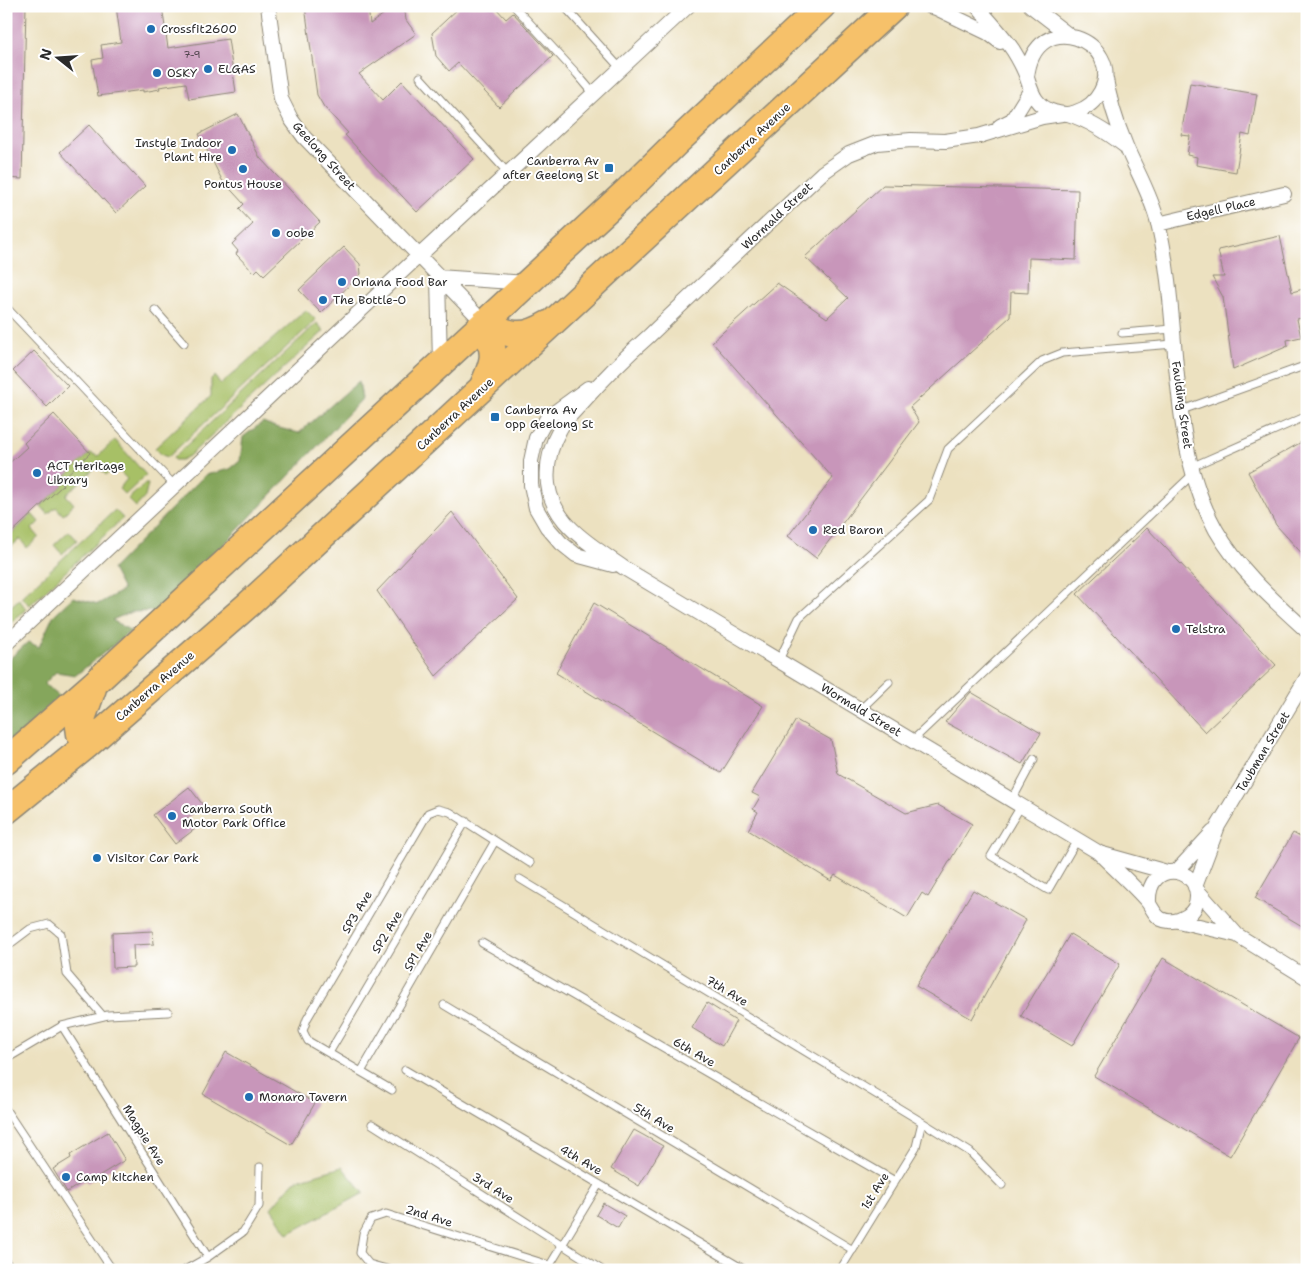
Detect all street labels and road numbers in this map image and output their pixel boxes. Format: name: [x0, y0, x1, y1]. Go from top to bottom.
street label: Canberra Avenue: [710, 99, 794, 179]
street label: Geelong Street: [289, 118, 359, 194]
street label: Wormald Street: [738, 179, 816, 253]
street label: Edgell Place: [1185, 193, 1257, 225]
street label: Faulding Street: [1168, 360, 1196, 450]
street label: Canberra Avenue: [413, 374, 497, 454]
street label: Canberra Avenue: [112, 647, 198, 725]
street label: Wormald Street: [818, 680, 904, 740]
street label: Taubman Street: [1233, 709, 1293, 795]
street label: SP3 Ave: [338, 888, 376, 936]
street label: SP2 Ave: [368, 908, 406, 956]
street label: SP1 Ave: [400, 928, 436, 974]
street label: 7th Ave: [703, 972, 751, 1010]
street label: 6th Ave: [670, 1033, 718, 1071]
street label: 5th Ave: [630, 1099, 678, 1137]
street label: Magpie Ave: [119, 1102, 169, 1168]
street label: 4th Ave: [557, 1141, 605, 1179]
street label: 3rd Ave: [469, 1169, 517, 1207]
street label: 1st Ave: [857, 1169, 893, 1213]
street label: 2nd Ave: [403, 1201, 455, 1231]

